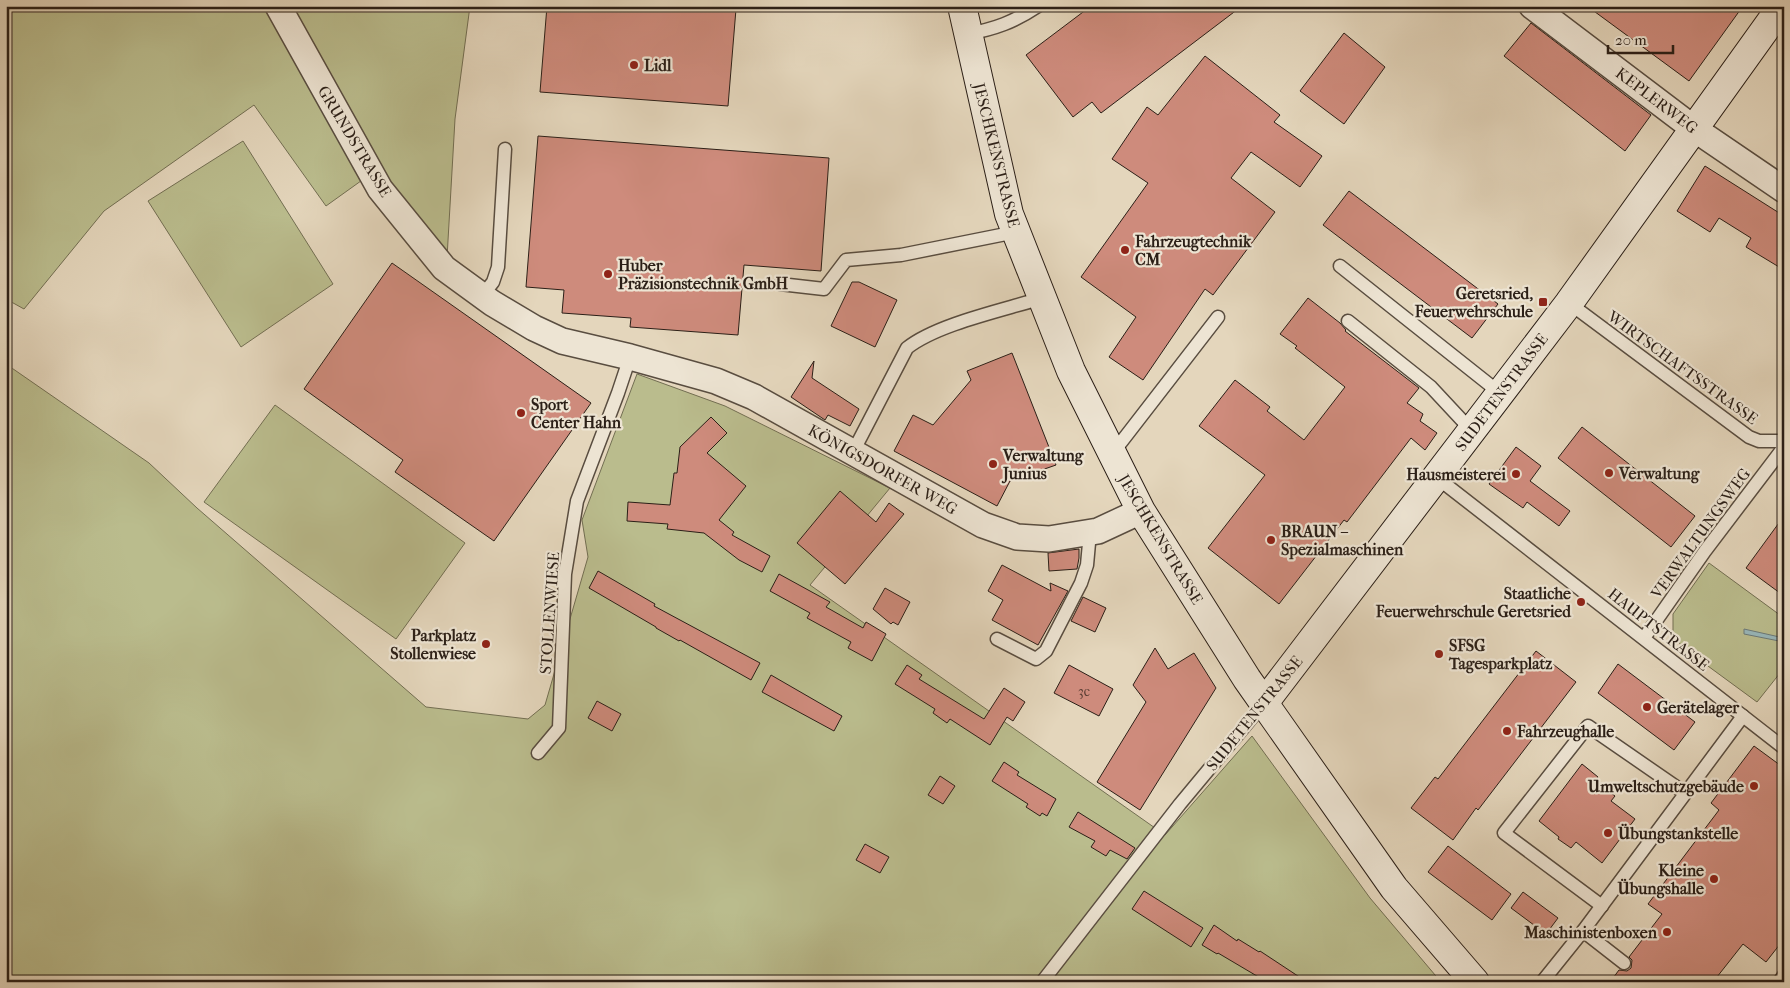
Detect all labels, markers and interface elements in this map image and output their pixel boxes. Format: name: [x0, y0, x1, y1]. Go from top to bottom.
scale bar: [1608, 22, 1672, 54]
text: 20 m: [1615, 31, 1647, 49]
place label: Lidl: [644, 56, 672, 75]
marker: Lidl: [628, 59, 640, 71]
street label: KEPLERWEG: [1612, 63, 1701, 137]
street label: JESCHKENSTRASSE: [969, 79, 1024, 230]
street label: GRUNDSTRASSE: [314, 82, 395, 201]
place label: Fahrzeugtechnik CM: [1134, 232, 1252, 269]
marker: Fahrzeugtechnik CM: [1119, 244, 1131, 256]
place label: Huber Präzisionstechnik GmbH: [618, 256, 788, 293]
marker: Huber Präzisionstechnik GmbH: [602, 268, 614, 280]
place label: Geretsried, Feuerwehrschule: [1414, 284, 1533, 321]
marker: Geretsried, Feuerwehrschule: [1537, 296, 1549, 308]
street label: WIRTSCHAFTSSTRASSE: [1603, 306, 1762, 428]
street label: SUDETENSTRASSE: [1451, 330, 1552, 455]
place label: Sport Center Hahn: [531, 395, 622, 432]
marker: Sport Center Hahn: [515, 407, 527, 419]
street label: KÖNIGSDORFER WEG: [805, 420, 961, 518]
place label: Verwaltung Junius: [1001, 446, 1084, 484]
marker: Verwaltung Junius: [987, 458, 999, 470]
place label: Verwaltung: [1618, 464, 1700, 484]
street label: VERWALTUNGSWEG: [1646, 464, 1754, 603]
place label: Hausmeisterei: [1406, 465, 1506, 484]
marker: Verwaltung: [1603, 467, 1615, 479]
marker: Hausmeisterei: [1510, 468, 1522, 480]
street label: JESCHKENSTRASSE: [1113, 469, 1207, 608]
place label: BRAUN – Spezialmaschinen: [1281, 522, 1404, 560]
marker: BRAUN – Spezialmaschinen: [1265, 534, 1277, 546]
street label: STOLLENWIESE: [536, 551, 563, 675]
place label: Staatliche Feuerwehrschule Geretsried: [1375, 584, 1572, 621]
street label: HAUPTSTRASSE: [1604, 584, 1713, 675]
marker: Staatliche Feuerwehrschule Geretsried: [1575, 596, 1587, 608]
place label: Parkplatz Stollenwiese: [390, 626, 477, 663]
place label: SFSG Tagesparkplatz: [1448, 636, 1553, 674]
marker: Parkplatz Stollenwiese: [480, 638, 492, 650]
marker: SFSG Tagesparkplatz: [1433, 648, 1445, 660]
street label: SUDETENSTRASSE: [1202, 652, 1307, 775]
house number: 3c: [1078, 683, 1090, 700]
place label: Gerätelager: [1657, 698, 1740, 718]
marker: Gerätelager: [1641, 701, 1653, 713]
place label: Fahrzeughalle: [1516, 722, 1614, 742]
marker: Fahrzeughalle: [1501, 725, 1513, 737]
place label: Umweltschutzgebäude: [1587, 777, 1744, 797]
marker: Umweltschutzgebäude: [1748, 780, 1760, 792]
place label: Übungstankstelle: [1617, 823, 1738, 844]
marker: Übungstankstelle: [1602, 827, 1614, 839]
place label: Kleine Übungshalle: [1617, 861, 1704, 899]
marker: Kleine Übungshalle: [1708, 873, 1720, 885]
place label: Maschinistenboxen: [1523, 923, 1658, 942]
marker: Maschinistenboxen: [1661, 926, 1673, 938]

